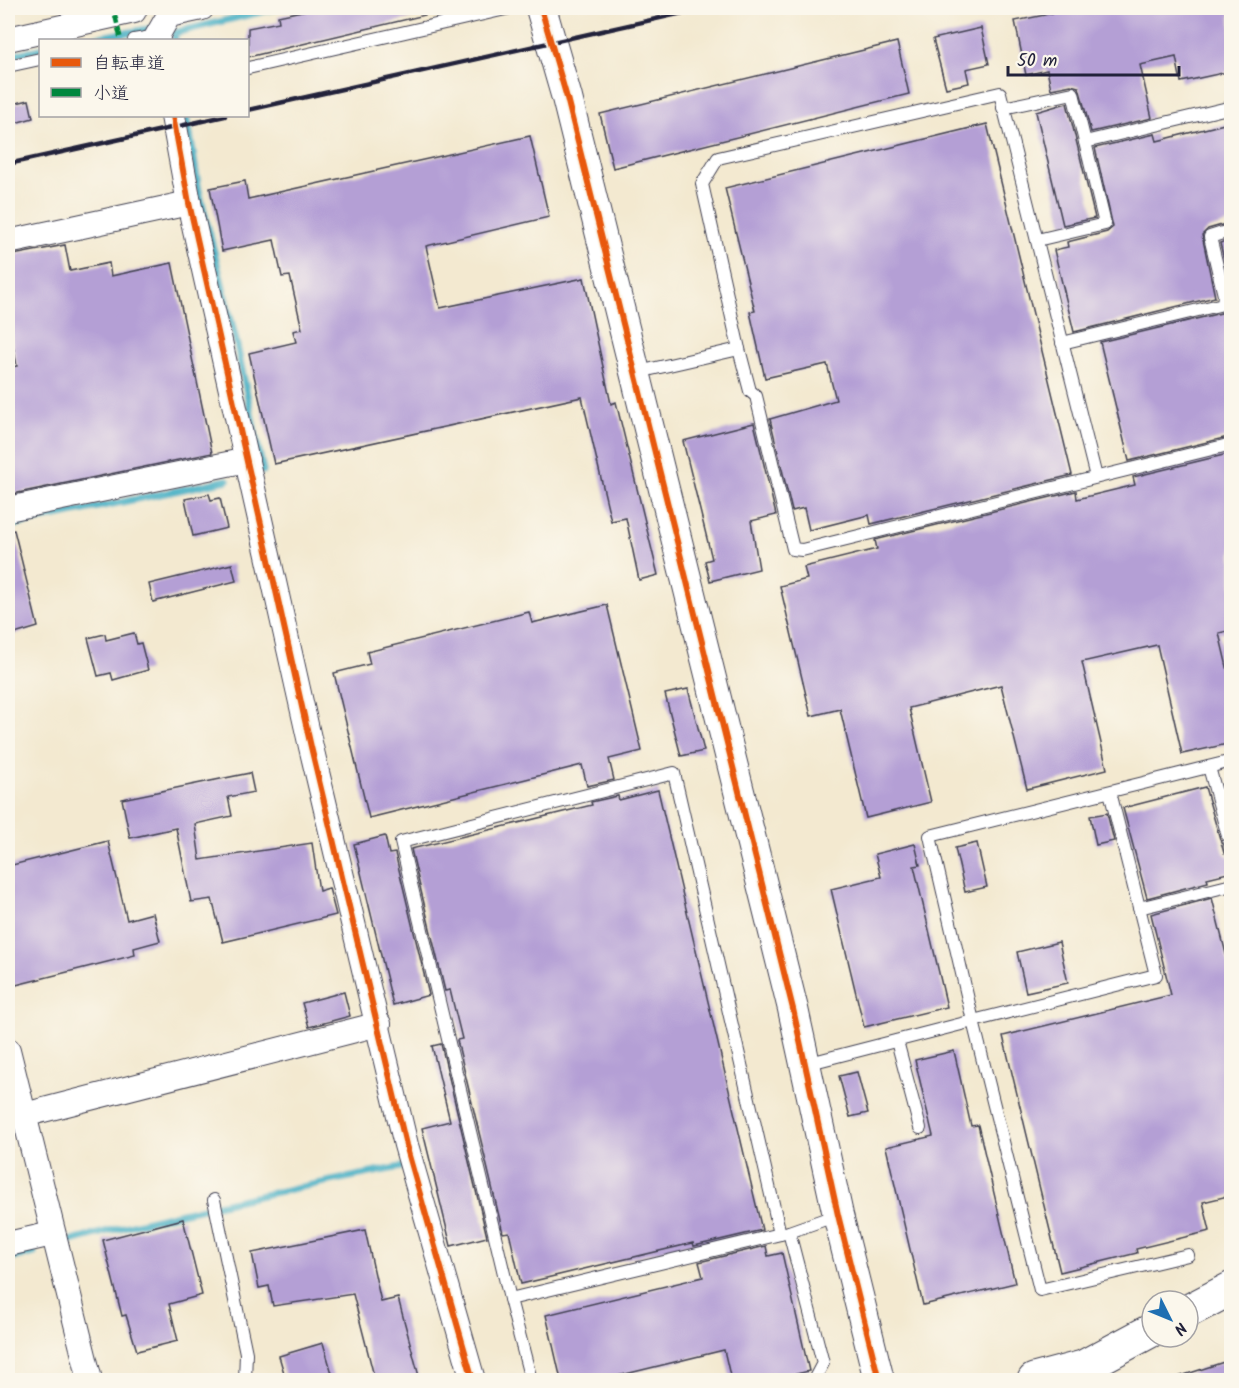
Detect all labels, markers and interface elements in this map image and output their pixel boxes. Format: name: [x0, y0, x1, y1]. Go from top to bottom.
legend: [39, 39, 249, 117]
scale bar: [1008, 39, 1179, 77]
text: 50 m: [1017, 47, 1057, 76]
text: 自転車道: [93, 50, 165, 79]
text: 小道: [93, 80, 129, 109]
north arrow: [1140, 1289, 1200, 1349]
text: N: [1167, 1316, 1192, 1340]

